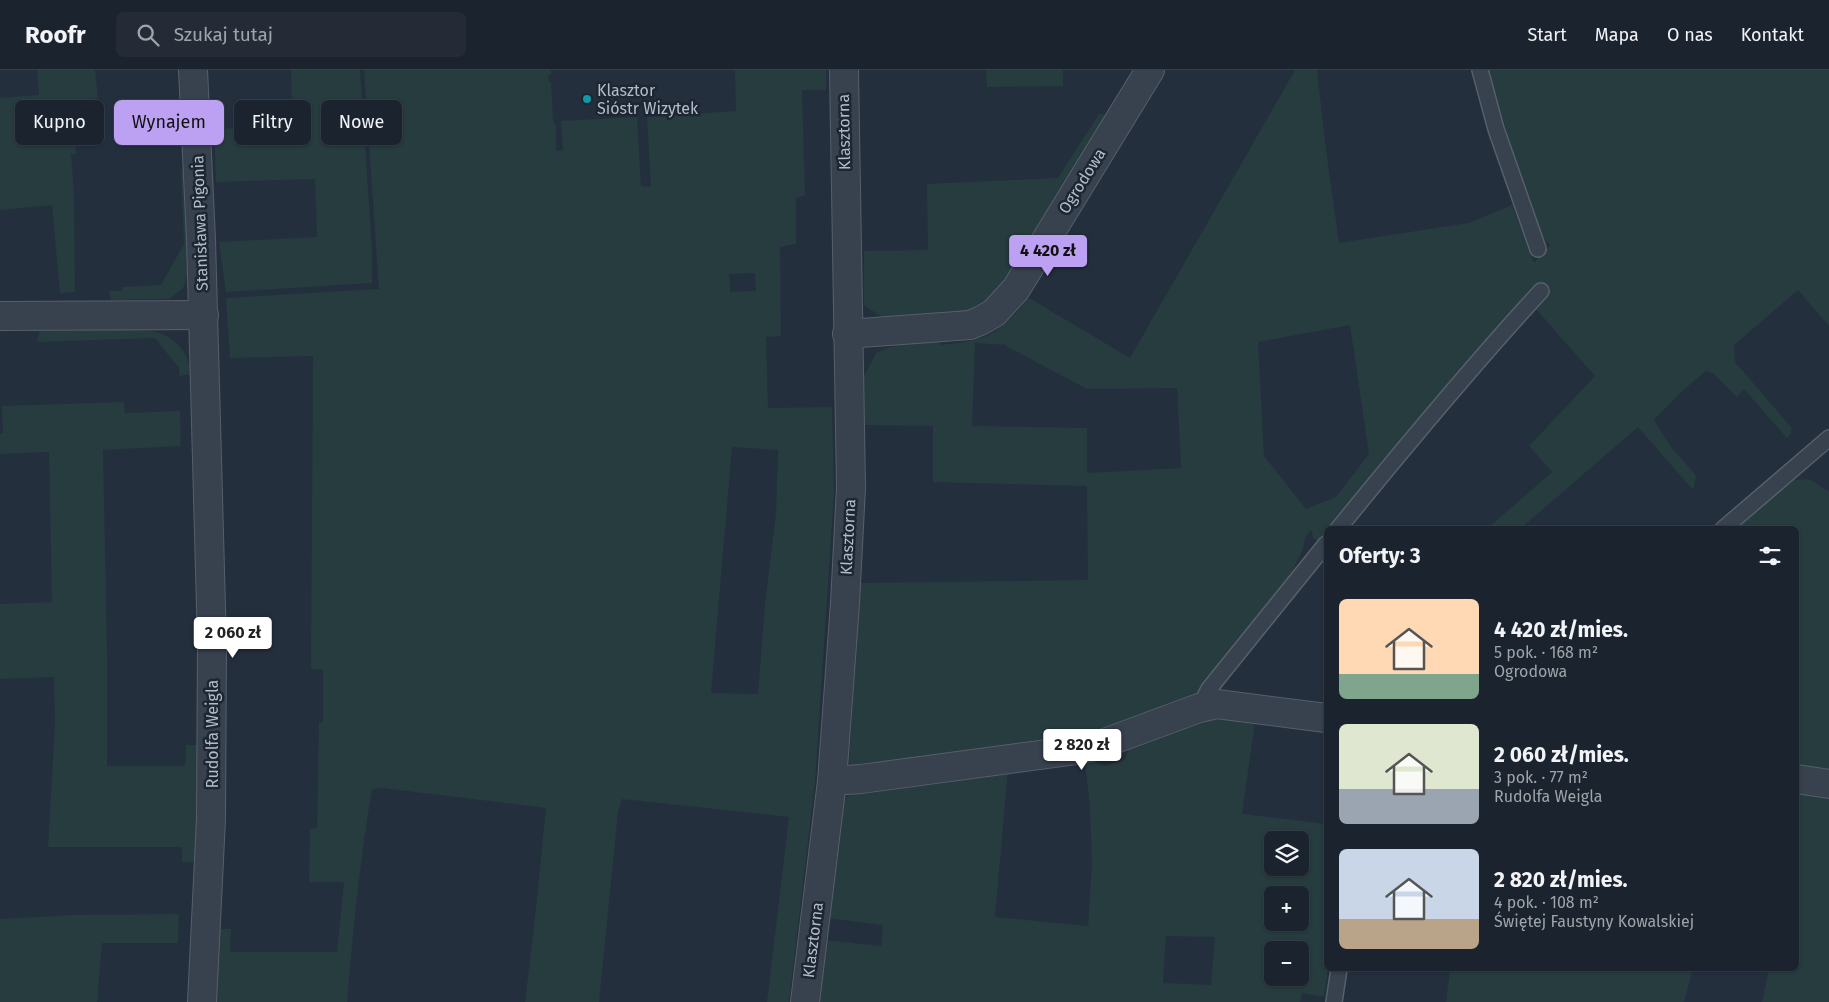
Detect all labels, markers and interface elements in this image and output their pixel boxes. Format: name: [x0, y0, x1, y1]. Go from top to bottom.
search box: [116, 12, 466, 57]
text: Roofr: [25, 21, 86, 49]
icon: search: [134, 21, 162, 49]
text: Szukaj tutaj: [174, 23, 273, 46]
text: Start: [1527, 24, 1567, 46]
text: Mapa: [1595, 24, 1639, 46]
text: O nas: [1667, 24, 1713, 46]
text: Kontakt: [1741, 24, 1804, 46]
place label: Klasztor Sióstr Wizytek: [597, 81, 699, 118]
marker: Klasztor Sióstr Wizytek: [581, 93, 593, 105]
street label: Klasztorna: [834, 94, 854, 170]
chip: Kupno: [15, 100, 104, 145]
chip: Wynajem: [114, 100, 224, 145]
chip: Filtry: [234, 100, 311, 145]
chip: Nowe: [321, 100, 402, 145]
street label: Ogrodowa: [1055, 145, 1109, 217]
street label: Stanisława Pigonia: [188, 155, 212, 291]
pin: 4 420 zł: [996, 234, 1100, 277]
text: 4 420 zł: [1020, 241, 1076, 260]
street label: Klasztorna: [837, 498, 859, 576]
icon: filters: [1756, 542, 1784, 570]
text: Oferty: 3: [1339, 543, 1421, 569]
pin: 2 060 zł: [181, 616, 285, 659]
text: 4 420 zł/mies.: [1494, 617, 1628, 643]
icon: home: [1379, 619, 1439, 679]
text: 2 060 zł: [205, 623, 261, 642]
text: 5 pok. · 168 m²: [1494, 643, 1598, 662]
text: Ogrodowa: [1494, 662, 1567, 681]
street label: Rudolfa Weigla: [203, 680, 222, 788]
pin: 2 820 zł: [1030, 728, 1134, 771]
text: 2 820 zł: [1054, 735, 1110, 754]
text: 2 060 zł/mies.: [1494, 742, 1629, 768]
icon: home: [1379, 744, 1439, 804]
text: 3 pok. · 77 m²: [1494, 768, 1588, 787]
text: Rudolfa Weigla: [1494, 787, 1602, 806]
map controls: [1264, 831, 1309, 986]
button: layers: [1264, 831, 1309, 876]
text: 2 820 zł/mies.: [1494, 867, 1628, 893]
icon: home: [1379, 869, 1439, 929]
button: +: [1264, 886, 1309, 931]
text: 4 pok. · 108 m²: [1494, 893, 1599, 912]
street label: Klasztorna: [799, 901, 827, 979]
text: Świętej Faustyny Kowalskiej: [1494, 912, 1694, 931]
button: −: [1264, 941, 1309, 986]

